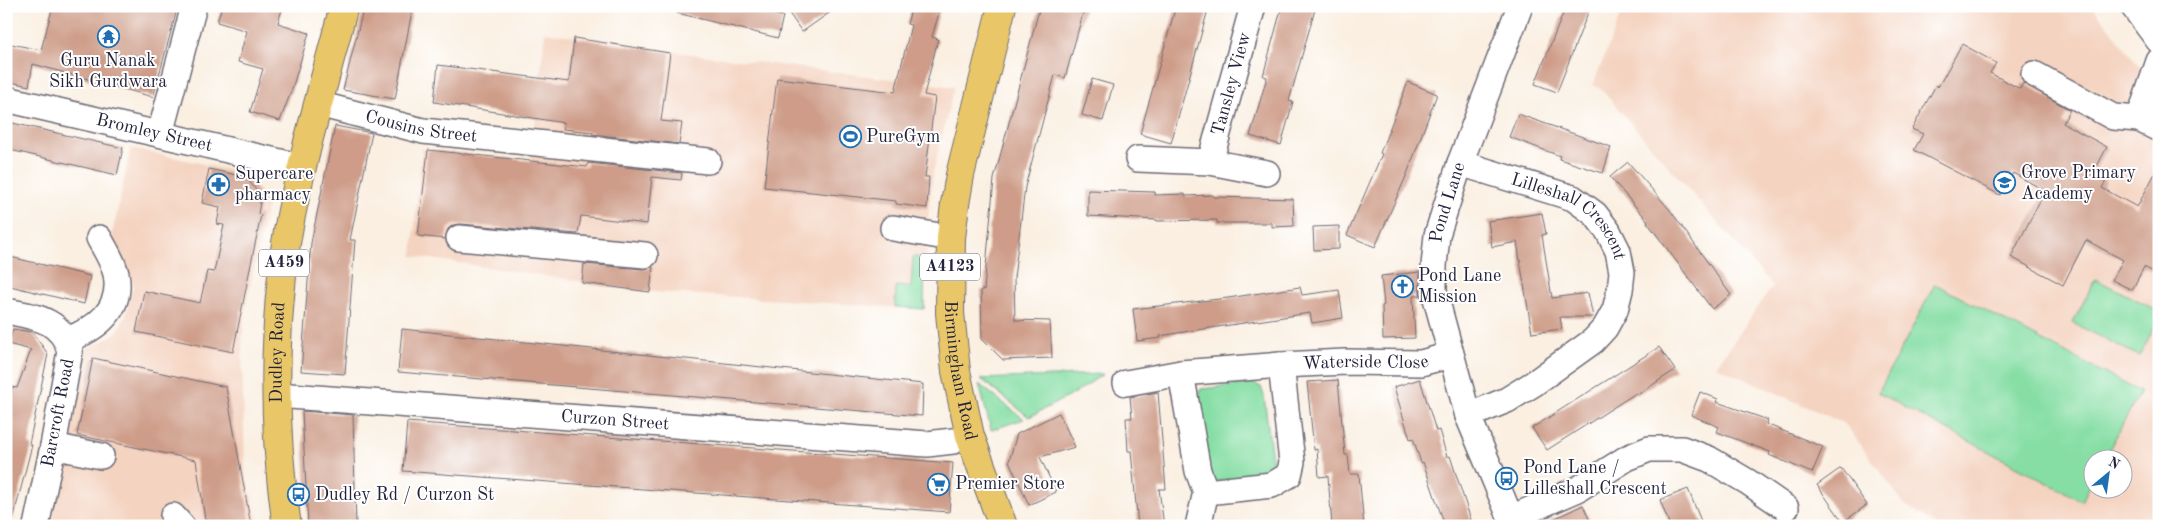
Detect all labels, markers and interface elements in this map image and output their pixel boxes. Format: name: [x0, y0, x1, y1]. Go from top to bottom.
temple icon: Guru Nanak Sikh Gurdwara: [96, 24, 120, 48]
street label: Tansley View: [1209, 30, 1254, 138]
place label: Guru Nanak Sikh Gurdwara: [49, 52, 167, 91]
street label: Cousins Street: [363, 108, 478, 146]
street label: Bromley Street: [94, 111, 214, 155]
sports icon: PureGym: [838, 125, 862, 149]
place label: PureGym: [866, 128, 940, 146]
street label: Pond Lane: [1427, 160, 1469, 243]
place label: Grove Primary Academy: [2021, 164, 2137, 203]
place label: Supercare pharmacy: [235, 165, 313, 204]
street label: Lilleshall Crescent: [1509, 170, 1628, 261]
school or university icon: Grove Primary Academy: [1993, 171, 2017, 195]
pharmacy icon: Supercare pharmacy: [207, 172, 231, 196]
road number: A459: [259, 250, 309, 276]
road number: A4123: [920, 253, 980, 280]
place label: Pond Lane Mission: [1418, 267, 1501, 306]
church icon: Pond Lane Mission: [1390, 274, 1414, 298]
street label: Birmingham Road: [941, 300, 980, 442]
street label: Dudley Road: [267, 301, 288, 403]
street label: Waterside Close: [1302, 352, 1431, 373]
street label: Barcroft Road: [39, 357, 77, 469]
street label: Curzon Street: [560, 407, 670, 434]
north arrow: [2082, 450, 2132, 500]
text: N: [2106, 455, 2122, 472]
place label: Pond Lane / Lilleshall Crescent: [1523, 459, 1667, 498]
bus stop icon: Pond Lane / Lilleshall Crescent: [1495, 466, 1519, 490]
supermarket icon: Premier Store: [927, 472, 951, 496]
place label: Premier Store: [955, 475, 1065, 493]
bus stop icon: Dudley Rd / Curzon St: [287, 483, 311, 507]
place label: Dudley Rd / Curzon St: [315, 486, 494, 504]

